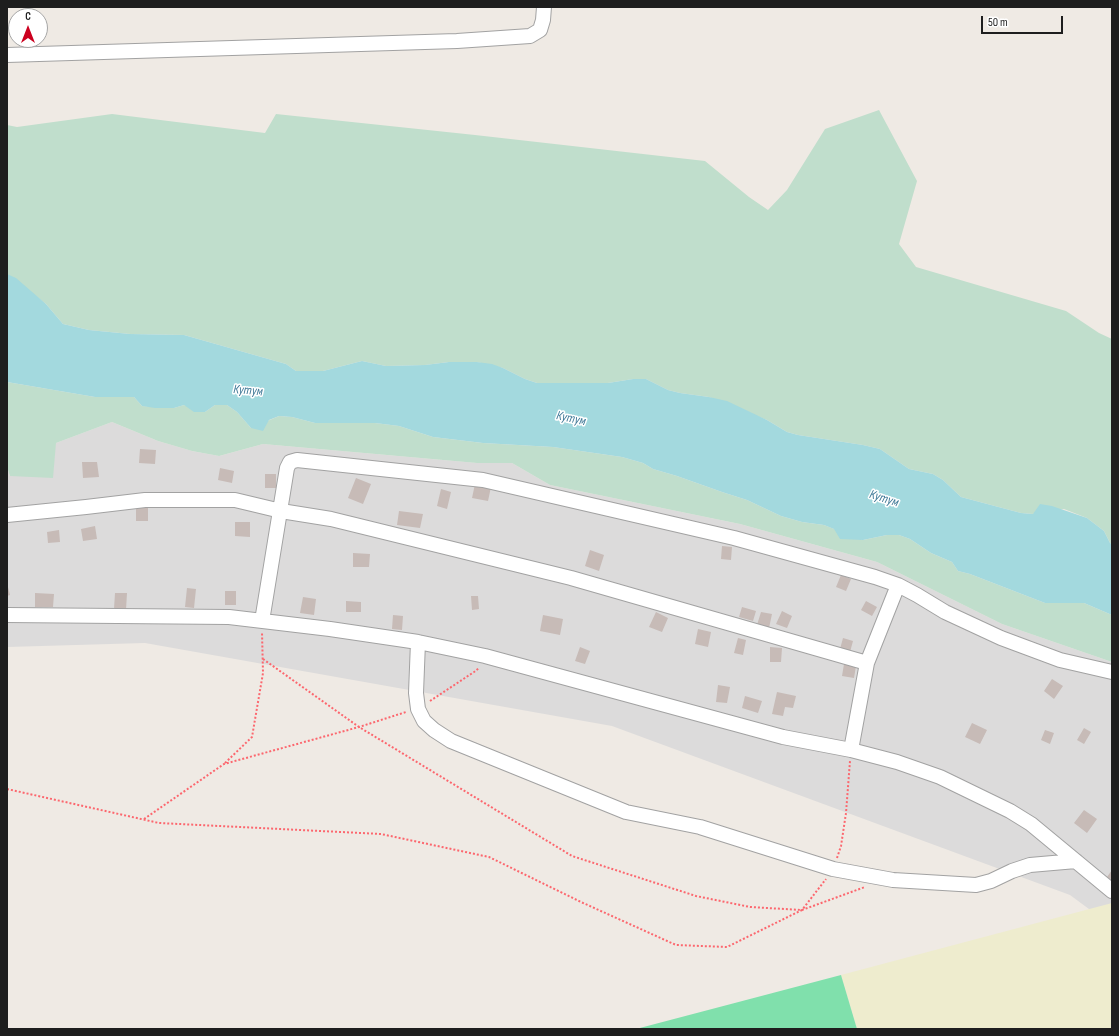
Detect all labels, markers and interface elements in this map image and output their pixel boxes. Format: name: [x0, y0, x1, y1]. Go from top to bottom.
north arrow: [8, 8, 48, 48]
scale bar: [983, 8, 1065, 34]
text: С: [25, 10, 31, 23]
text: 50 m: [988, 15, 1008, 30]
water label: Кутум: [232, 382, 264, 400]
water label: Кутум: [555, 408, 587, 430]
water label: Кутум: [867, 487, 901, 511]

